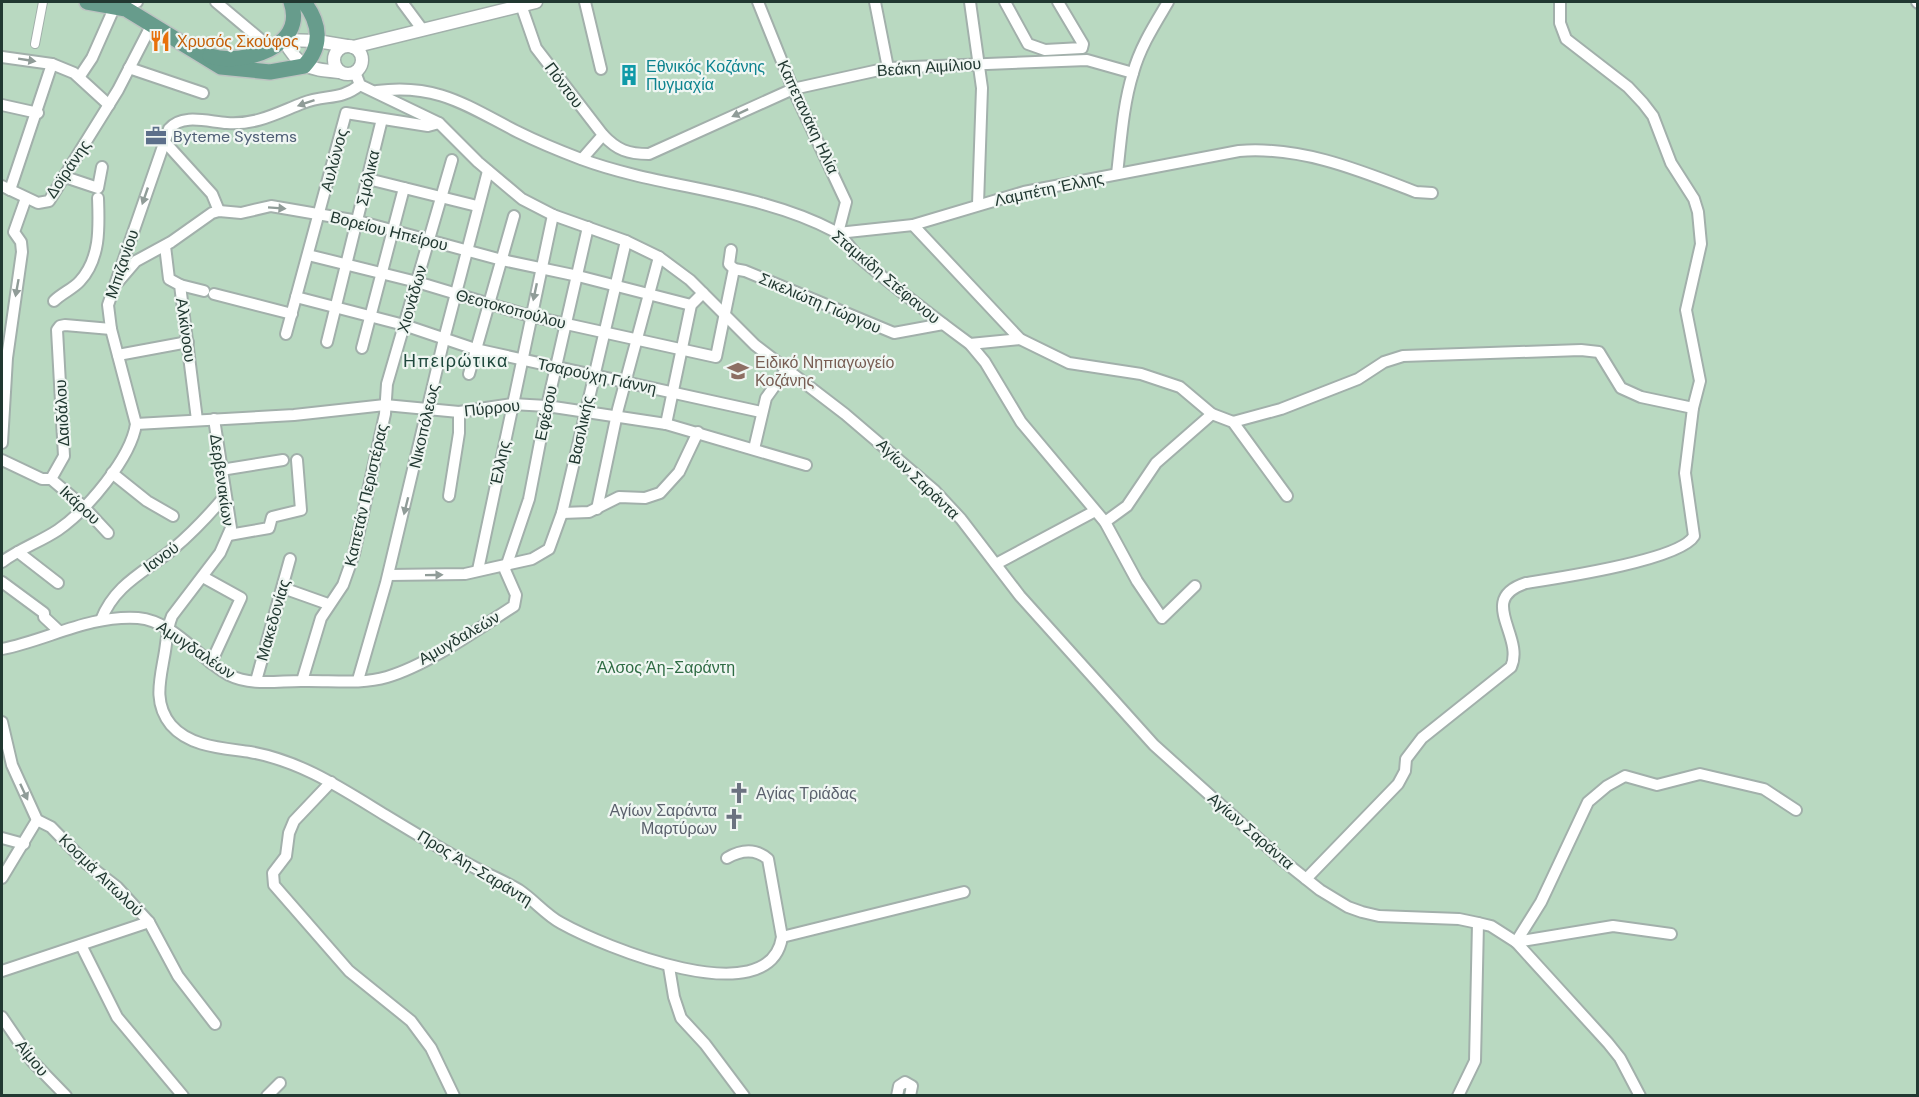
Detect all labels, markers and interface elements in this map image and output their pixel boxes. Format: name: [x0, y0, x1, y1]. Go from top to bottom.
restaurant icon: Χρυσός Σκούφος: [148, 29, 172, 53]
place label: Χρυσός Σκούφος: [177, 31, 299, 52]
street label: Βεάκη Αιμίλιου: [876, 53, 982, 81]
one-way arrow: [18, 56, 37, 65]
place label: Εθνικός Κοζάνης Πυγμαχία: [646, 56, 765, 95]
street label: Καπετανάκη Ηλία: [772, 57, 844, 177]
street label: Πόντου: [540, 58, 588, 112]
building icon: Εθνικός Κοζάνης Πυγμαχία: [617, 63, 641, 87]
one-way arrow: [297, 98, 315, 108]
one-way arrow: [731, 108, 749, 118]
office icon: Byteme Systems: [144, 124, 168, 148]
place label: Byteme Systems: [173, 126, 297, 147]
street label: Αυλώνος: [316, 126, 353, 194]
street label: Δοϊράνης: [41, 135, 95, 202]
street label: Σμόλικα: [351, 148, 385, 208]
street label: Λαμπέτη Έλλης: [992, 167, 1106, 211]
one-way arrow: [139, 187, 149, 205]
one-way arrow: [267, 203, 286, 212]
street label: Βορείου Ηπείρου: [328, 206, 450, 256]
street label: Σταμκίδη Στέφανου: [827, 226, 945, 328]
street label: Μπιζανίου: [100, 227, 144, 301]
street label: Χιονάδων: [392, 263, 432, 335]
street label: Σικελιώτη Γιώργου: [756, 268, 884, 338]
one-way arrow: [12, 279, 21, 298]
one-way arrow: [530, 283, 539, 302]
street label: Θεοτοκοπούλου: [454, 284, 568, 334]
street label: Αλκίνοου: [171, 296, 201, 364]
district label: Ηπειρώτικα: [403, 349, 509, 373]
place label: Ειδικό Νηπιαγωγείο Κοζάνης: [755, 352, 894, 391]
street label: Τσαρούχη Γιάννη: [536, 353, 658, 399]
school or university icon: Ειδικό Νηπιαγωγείο Κοζάνης: [726, 359, 750, 383]
street label: Δαιδάλου: [50, 379, 74, 447]
street label: Νικοπόλεως: [404, 381, 444, 470]
street label: Εφέσου: [530, 384, 562, 442]
street label: Βασιλικής: [564, 394, 599, 466]
street label: Πύρρου: [463, 395, 521, 421]
street label: Καπετάν Περιστέρας: [339, 421, 393, 568]
street label: Δερβενακίων: [205, 433, 239, 527]
street label: Αγίων Σαράντα: [872, 434, 964, 524]
street label: Έλλης: [485, 438, 515, 488]
street label: Ικάρου: [55, 481, 105, 529]
one-way arrow: [400, 497, 410, 516]
street label: Ιανού: [139, 537, 183, 577]
one-way arrow: [424, 570, 443, 580]
street label: Μακεδονίας: [251, 576, 295, 663]
street label: Αμυγδαλεών: [415, 606, 503, 670]
street label: Αμυγδαλέων: [153, 616, 239, 684]
park label: Άλσος Άη-Σαράντη: [597, 657, 735, 678]
church icon: Αγίας Τριάδας: [727, 781, 751, 805]
one-way arrow: [20, 783, 29, 800]
place label: Αγίας Τριάδας: [756, 783, 857, 804]
street label: Αγίων Σαράντα: [1204, 788, 1298, 874]
place label: Αγίων Σαράντα Μαρτύρων: [609, 800, 717, 839]
church icon: Αγίων Σαράντα Μαρτύρων: [722, 807, 746, 831]
street label: Προς Άη-Σαράντη: [414, 825, 536, 911]
street label: Κοσμά Αιτωλού: [54, 829, 148, 921]
street label: Αίμου: [11, 1035, 53, 1081]

